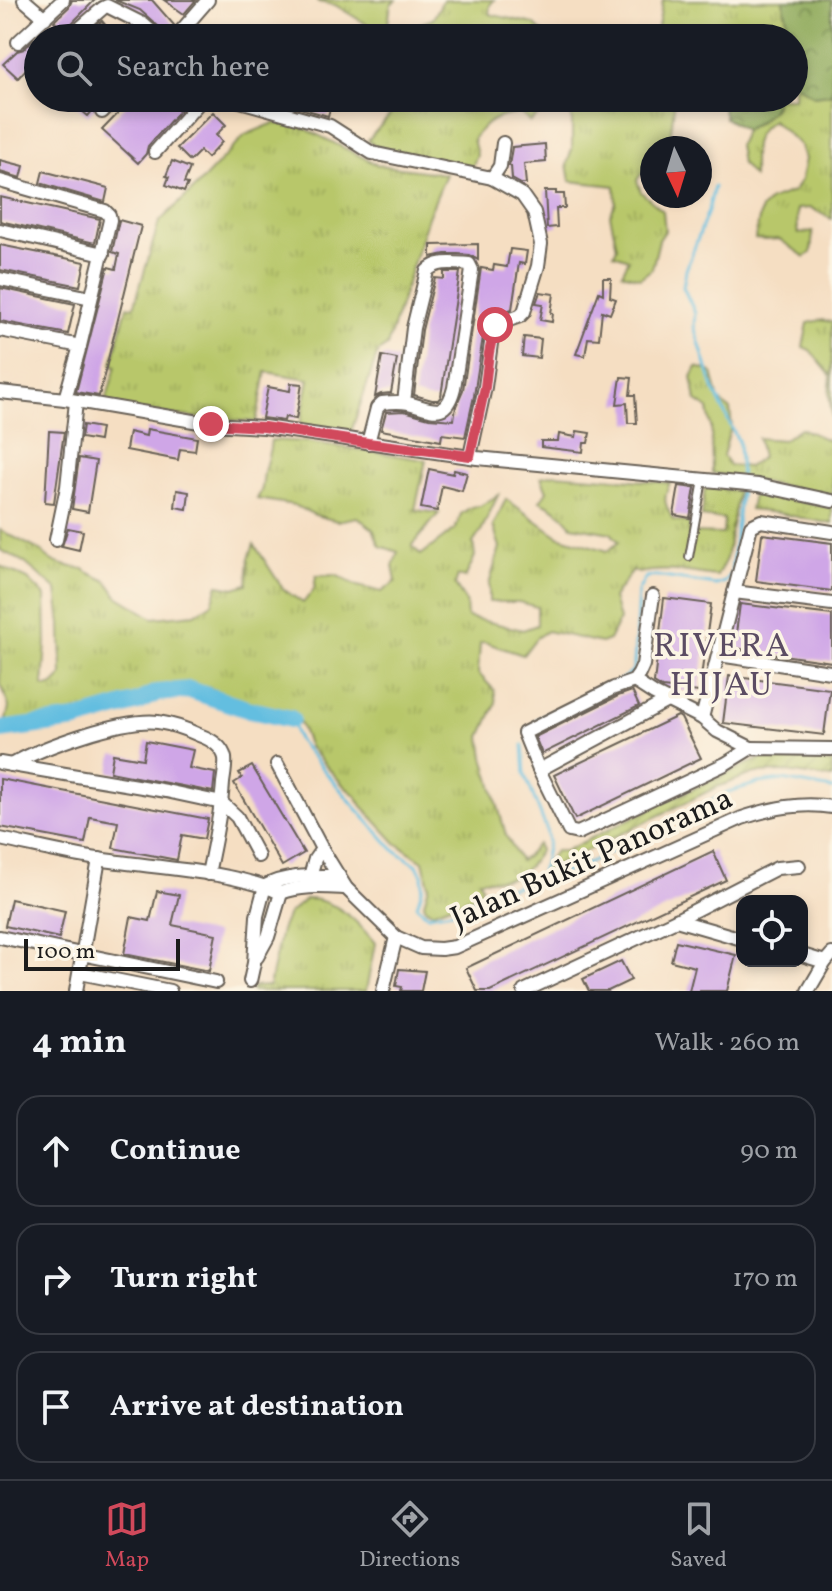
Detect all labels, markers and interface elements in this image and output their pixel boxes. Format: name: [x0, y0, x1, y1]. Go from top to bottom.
search box: [24, 24, 808, 112]
icon: search: [52, 46, 96, 90]
text: Search here: [116, 47, 270, 89]
north arrow: [640, 136, 712, 208]
route start: [477, 307, 513, 343]
route end: [193, 406, 229, 442]
district label: RIVERA HIJAU: [653, 624, 791, 710]
street label: Jalan Bukit Panorama: [444, 778, 740, 942]
map controls: [736, 895, 808, 967]
button: locate: [736, 895, 808, 967]
scale bar: [24, 935, 180, 971]
text: 100 m: [36, 937, 95, 968]
text: 4 min: [32, 1020, 127, 1067]
text: Walk · 260 m: [654, 1025, 800, 1061]
icon: ahead: [34, 1129, 78, 1173]
text: Continue: [110, 1130, 241, 1172]
text: 90 m: [740, 1133, 798, 1169]
icon: right: [34, 1257, 78, 1301]
text: Turn right: [110, 1258, 258, 1300]
text: 170 m: [733, 1261, 798, 1297]
icon: arrive: [34, 1385, 78, 1429]
text: Arrive at destination: [110, 1386, 404, 1428]
tab: Map: [105, 1497, 149, 1576]
tab: Directions: [359, 1497, 460, 1576]
tab: Saved: [670, 1497, 727, 1576]

